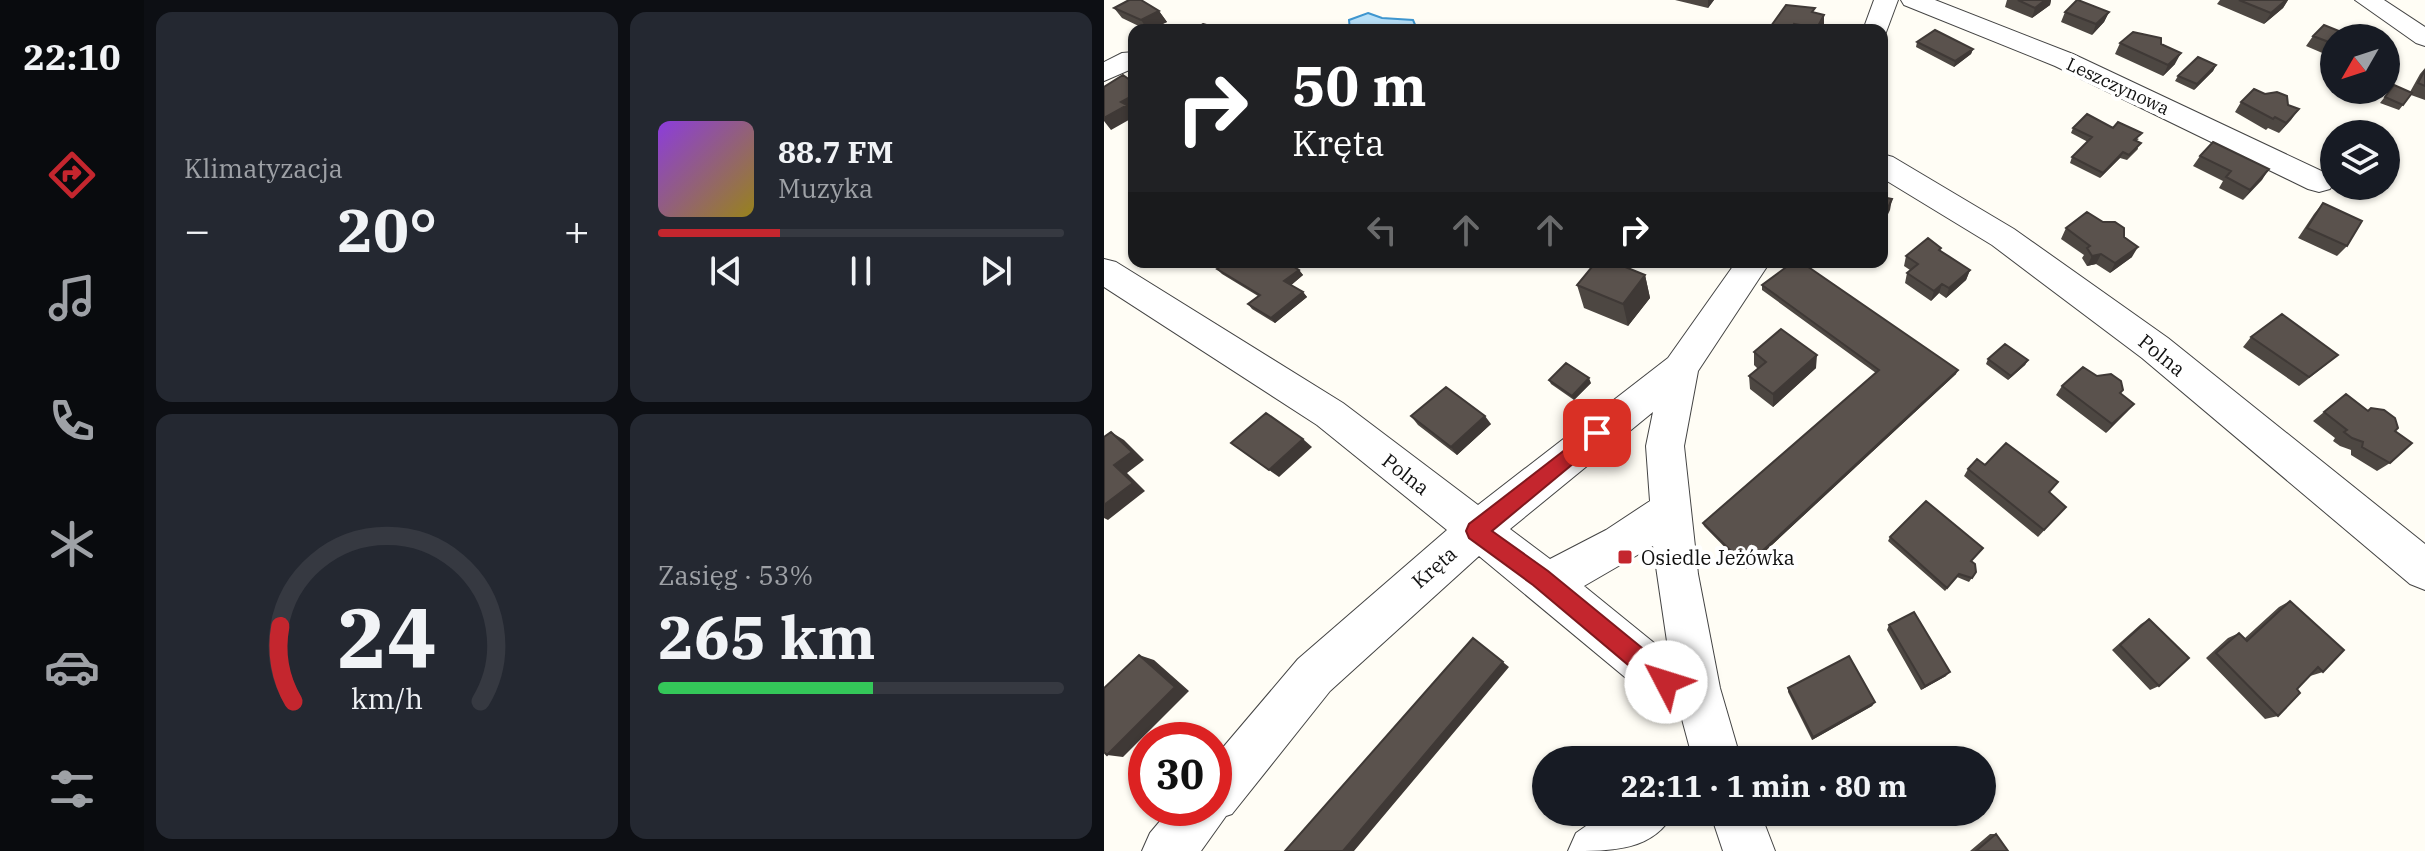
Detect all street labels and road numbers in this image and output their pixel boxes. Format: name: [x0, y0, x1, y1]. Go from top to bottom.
street label: Leszczynowa: [2063, 52, 2173, 120]
street label: Polna: [2133, 328, 2191, 382]
street label: Polna: [1377, 447, 1435, 501]
street label: Kręta: [1406, 540, 1462, 594]

